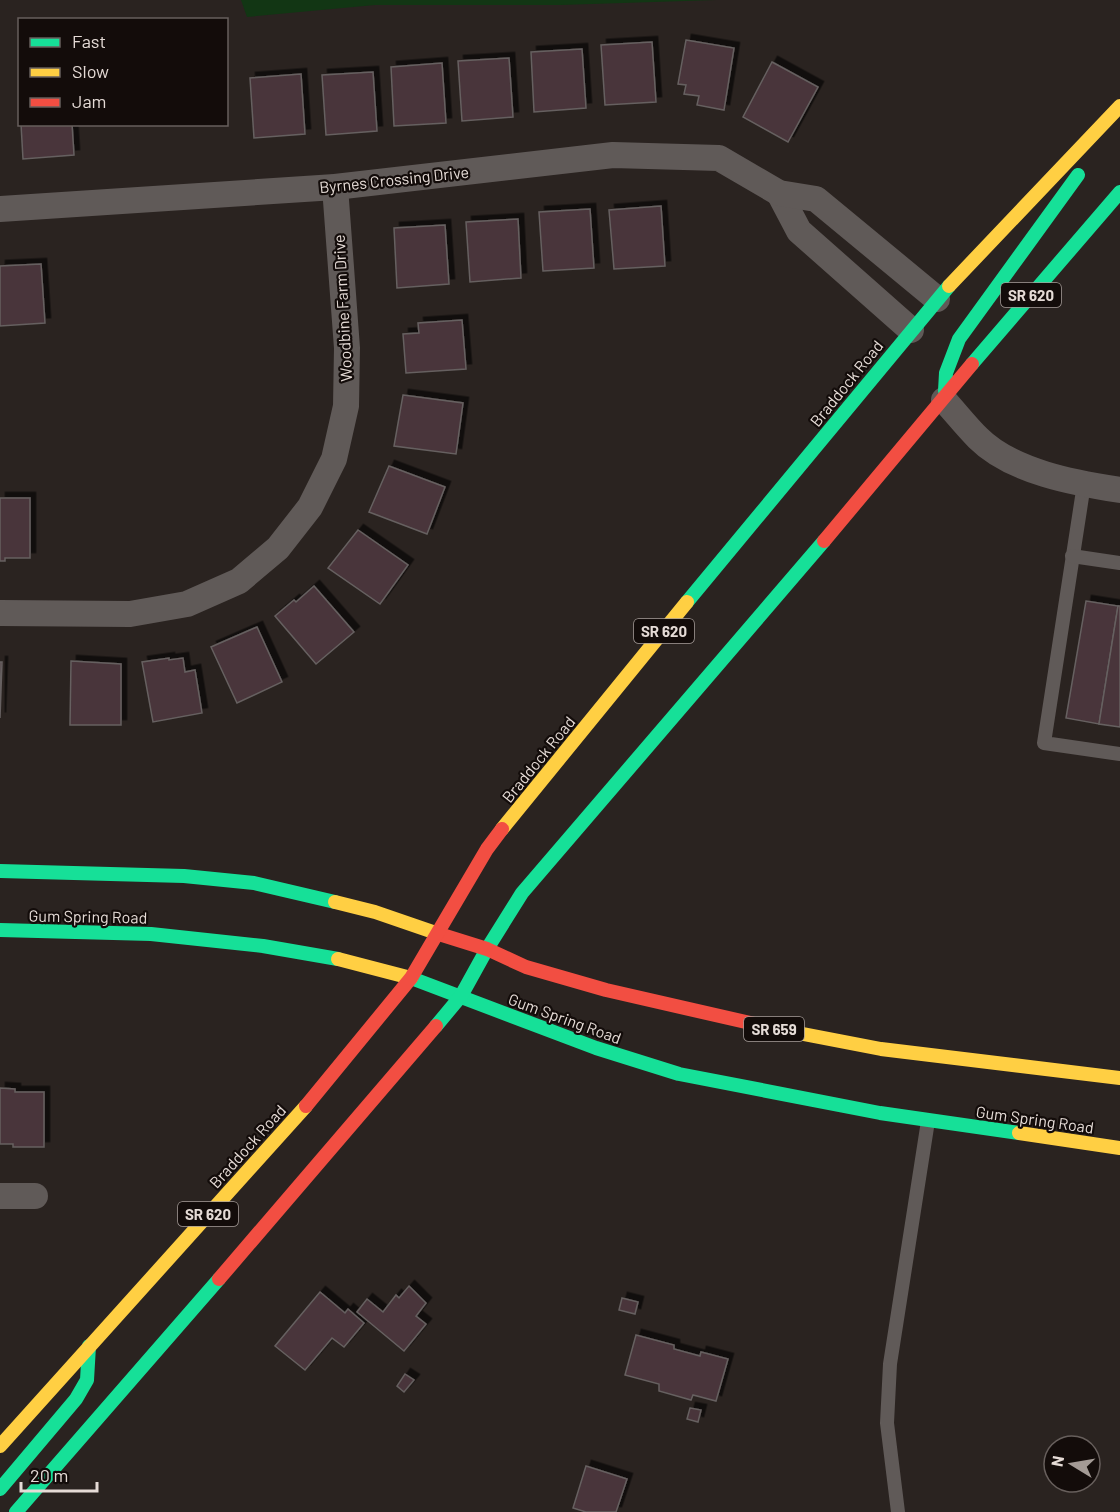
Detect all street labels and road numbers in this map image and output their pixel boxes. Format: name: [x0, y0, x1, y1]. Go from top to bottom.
street label: Byrnes Crossing Drive: [318, 162, 470, 196]
street label: Woodbine Farm Drive: [329, 234, 355, 382]
road number: SR 620: [1001, 283, 1061, 307]
street label: Braddock Road: [806, 336, 886, 430]
road number: SR 620: [634, 619, 694, 643]
street label: Braddock Road: [498, 712, 578, 806]
street label: Gum Spring Road: [29, 905, 147, 927]
street label: Gum Spring Road: [506, 989, 624, 1047]
road number: SR 659: [744, 1017, 804, 1041]
street label: Braddock Road: [205, 1101, 289, 1191]
street label: Gum Spring Road: [975, 1101, 1095, 1137]
road number: SR 620: [178, 1202, 238, 1226]

